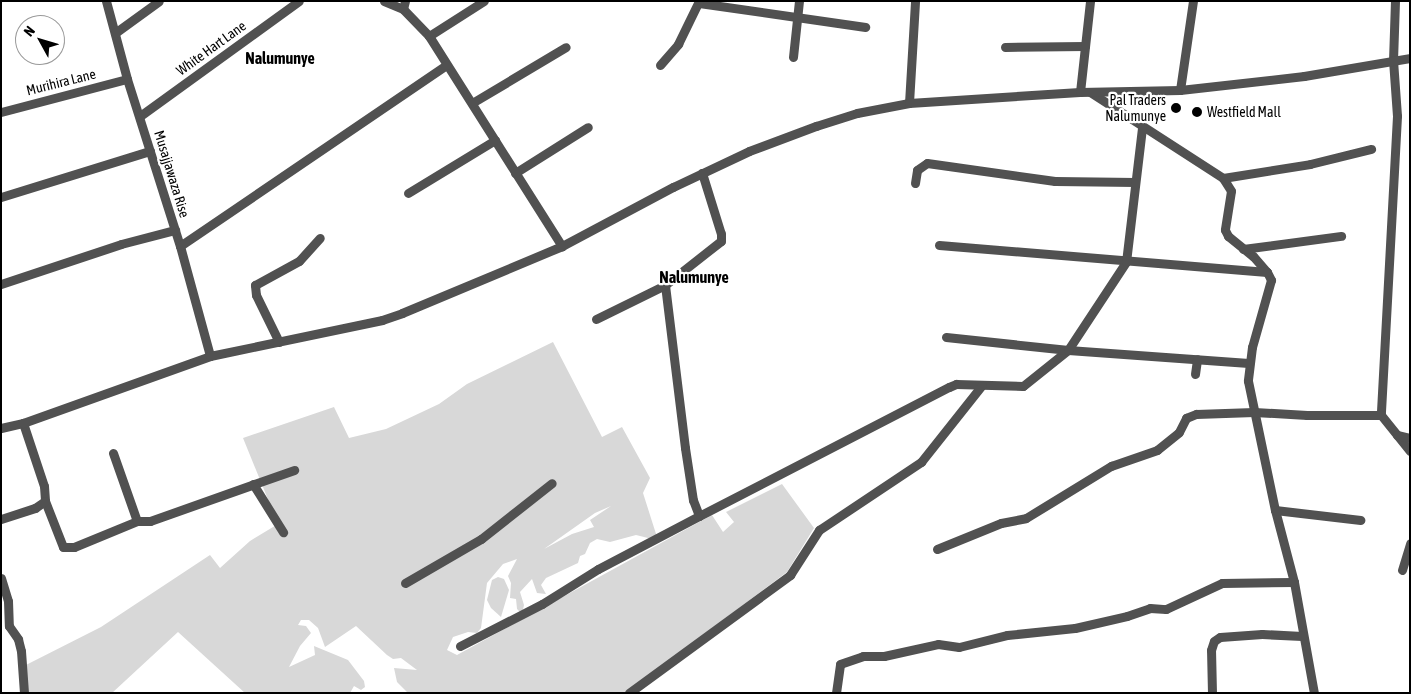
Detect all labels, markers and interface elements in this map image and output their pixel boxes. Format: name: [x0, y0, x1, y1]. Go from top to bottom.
north arrow: [15, 15, 65, 65]
street label: White Hart Lane: [173, 17, 249, 79]
text: N: [20, 23, 38, 39]
district label: Nalumunye: [245, 48, 315, 68]
street label: Murihira Lane: [25, 65, 97, 99]
place label: Pal Traders Nalumunye: [1105, 92, 1166, 124]
marker: Pal Traders Nalumunye: [1170, 102, 1182, 114]
place label: Westfield Mall: [1207, 104, 1281, 120]
marker: Westfield Mall: [1191, 106, 1203, 118]
street label: Musajjawaza Rise: [151, 128, 193, 220]
district label: Nalumunye: [659, 267, 729, 287]

